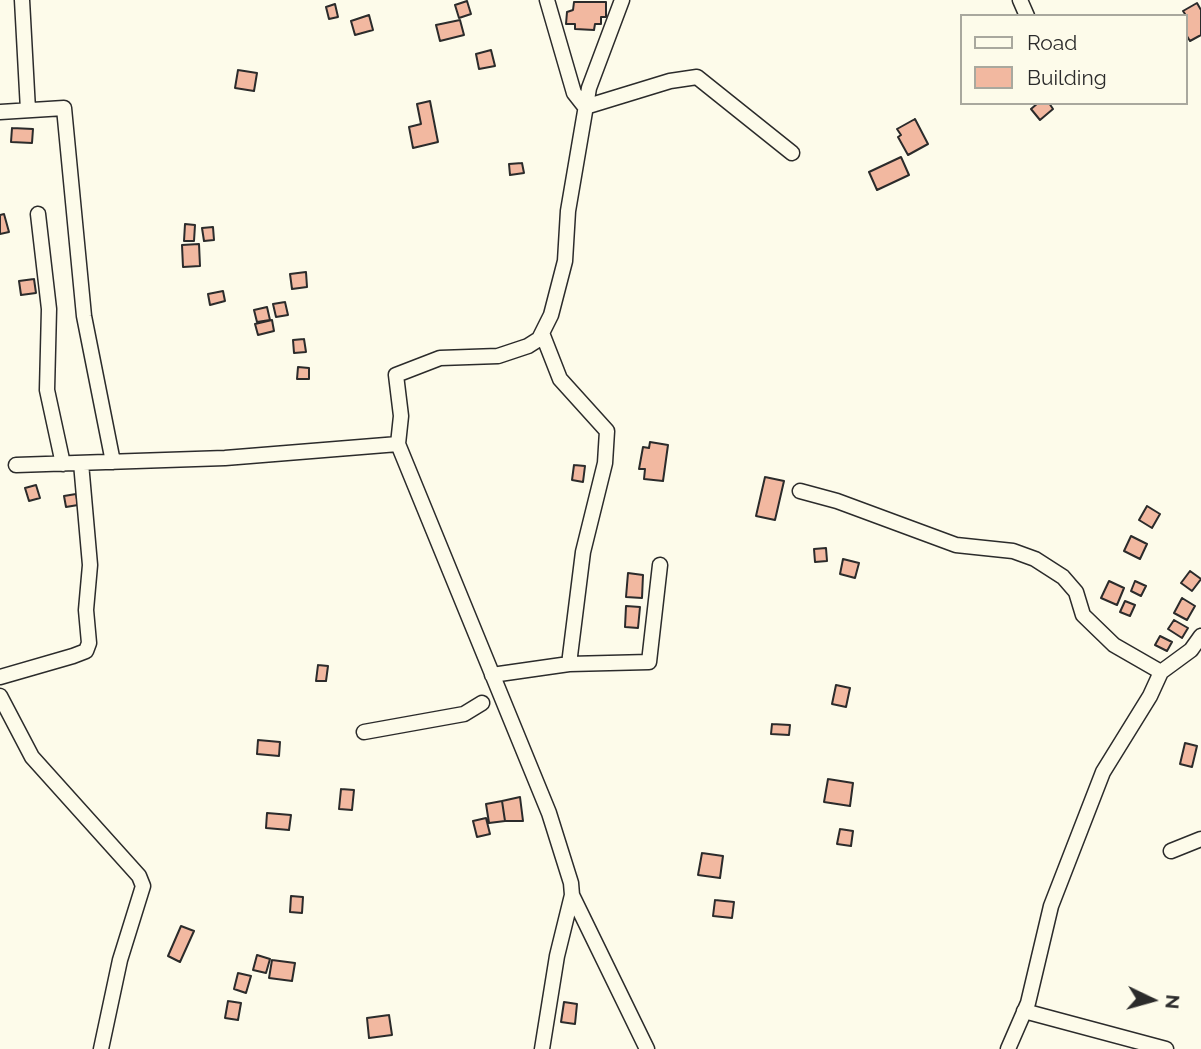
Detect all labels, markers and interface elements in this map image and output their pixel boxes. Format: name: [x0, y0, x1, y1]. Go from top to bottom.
legend: [960, 14, 1187, 105]
text: Road: [1027, 30, 1077, 55]
text: Building: [1027, 65, 1107, 90]
north arrow: [1117, 965, 1187, 1035]
text: N: [1161, 994, 1185, 1010]

